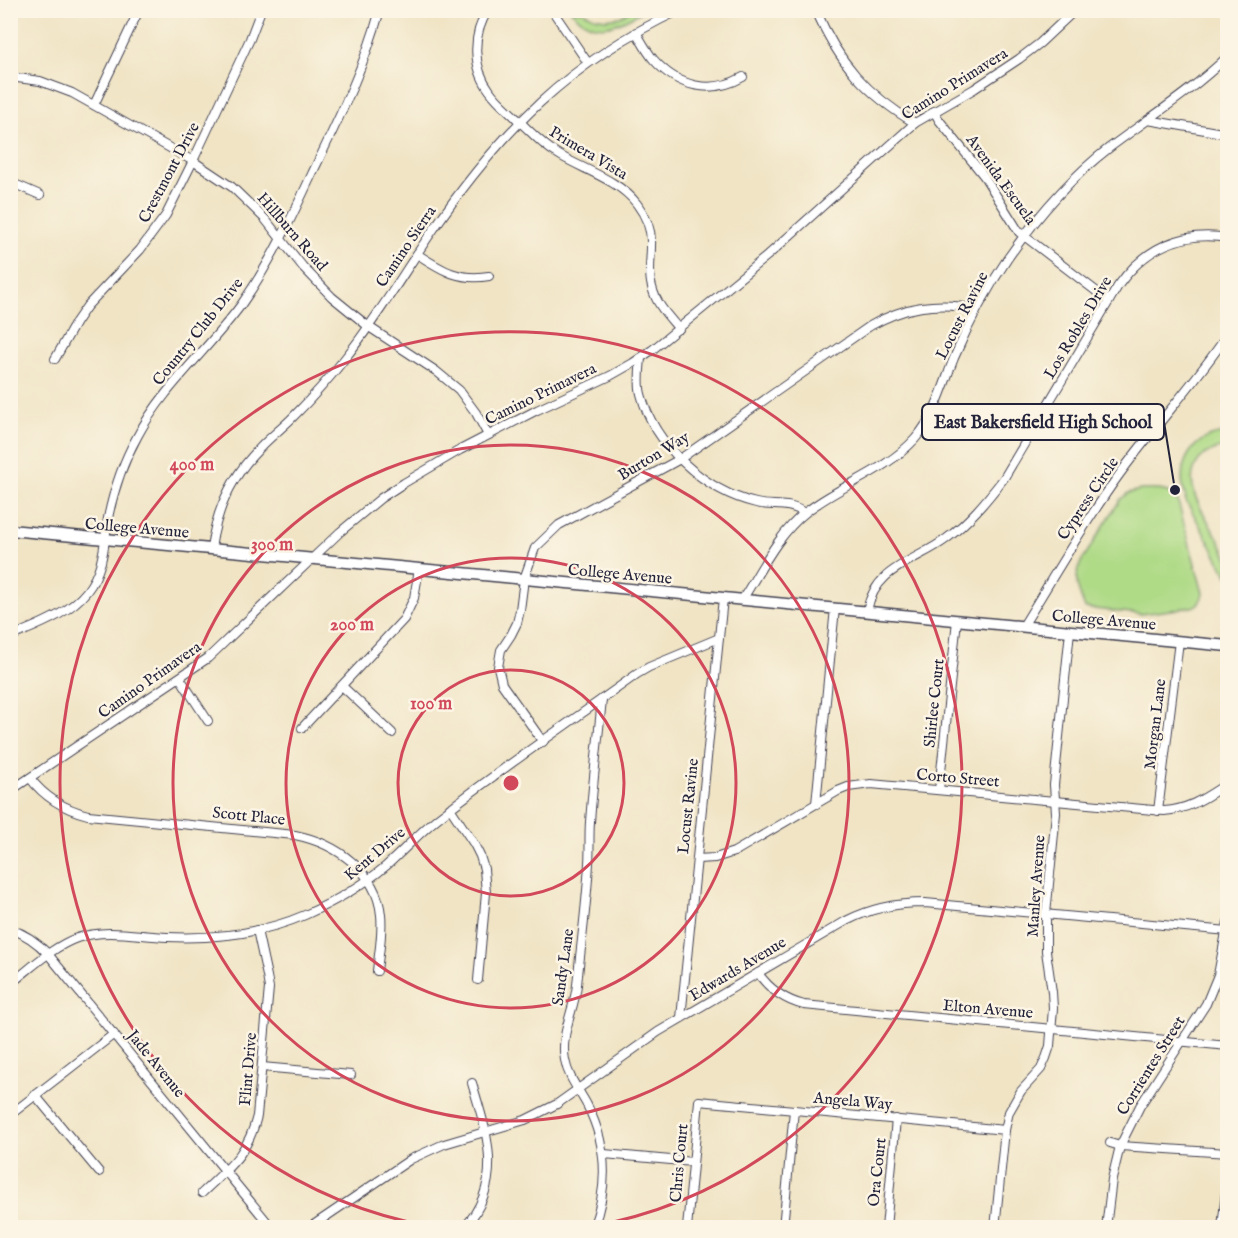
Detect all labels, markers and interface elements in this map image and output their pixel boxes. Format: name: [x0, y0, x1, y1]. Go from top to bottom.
street label: Camino Primavera: [898, 44, 1012, 125]
street label: Crestmont Drive: [135, 119, 205, 227]
street label: Primera Vista: [545, 122, 631, 185]
street label: Avenida Escuela: [960, 130, 1040, 229]
street label: Hillburn Road: [252, 189, 331, 276]
street label: Camino Sierra: [372, 202, 441, 292]
street label: Locust Ravine: [932, 269, 993, 363]
street label: Los Robles Drive: [1040, 273, 1117, 383]
street label: Country Club Drive: [149, 274, 248, 390]
street label: Camino Primavera: [482, 359, 600, 430]
callout: East Bakersfield High School: [922, 404, 1164, 440]
text: East Bakersfield High School: [934, 412, 1153, 435]
street label: Burton Way: [615, 428, 693, 486]
text: 400 m: [170, 454, 214, 477]
street label: Cypress Circle: [1054, 454, 1124, 544]
street label: College Avenue: [84, 514, 190, 544]
text: 300 m: [251, 534, 293, 557]
street label: College Avenue: [567, 560, 673, 590]
street label: College Avenue: [1051, 606, 1157, 636]
text: 200 m: [330, 614, 374, 637]
street label: Camino Primavera: [95, 638, 206, 724]
street label: Shirlee Court: [920, 657, 950, 749]
street label: Morgan Lane: [1141, 678, 1171, 771]
text: 100 m: [410, 693, 452, 716]
street label: Locust Ravine: [674, 757, 704, 855]
street label: Corto Street: [916, 765, 1001, 793]
centre of rings: [501, 773, 521, 793]
street label: Scott Place: [211, 803, 286, 831]
street label: Kent Drive: [341, 823, 410, 886]
street label: Manley Avenue: [1023, 834, 1051, 938]
street label: Sandy Lane: [549, 927, 579, 1007]
street label: Edwards Avenue: [686, 933, 790, 1006]
street label: Elton Avenue: [942, 996, 1034, 1024]
street label: Corrientes Street: [1113, 1012, 1191, 1119]
street label: Jade Avenue: [121, 1025, 189, 1102]
street label: Flint Drive: [236, 1032, 262, 1107]
street label: Angela Way: [812, 1088, 893, 1115]
street label: Chris Court: [667, 1123, 693, 1203]
street label: Ora Court: [864, 1136, 892, 1208]

